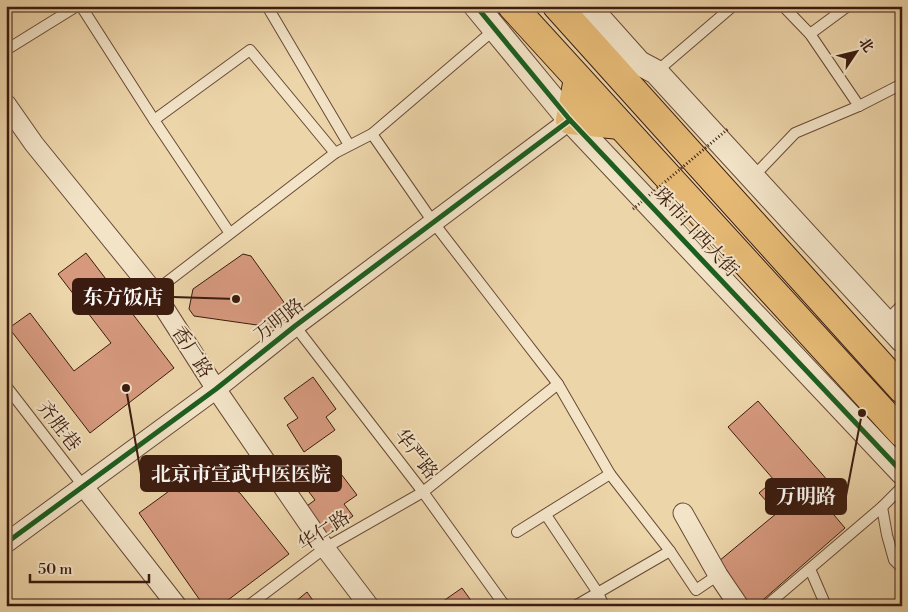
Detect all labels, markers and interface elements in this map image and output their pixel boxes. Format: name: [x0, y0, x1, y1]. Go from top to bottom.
north arrow: [830, 28, 880, 78]
text: 北: [854, 34, 877, 56]
street label: 珠市口西大街: [648, 182, 744, 282]
callout: 东方饭店: [73, 279, 173, 314]
text: 东方饭店: [83, 286, 163, 311]
street label: 万明路: [249, 293, 309, 347]
street label: 香厂路: [166, 322, 218, 382]
street label: 齐胜巷: [32, 396, 86, 456]
street label: 华严路: [389, 424, 443, 484]
callout: 北京市宣武中医医院: [141, 456, 341, 491]
text: 北京市宣武中医医院: [151, 463, 331, 488]
callout: 万明路: [766, 479, 846, 514]
text: 万明路: [776, 485, 836, 510]
street label: 华仁路: [294, 505, 354, 557]
scale bar: [30, 552, 149, 584]
text: 50 m: [38, 560, 72, 579]

